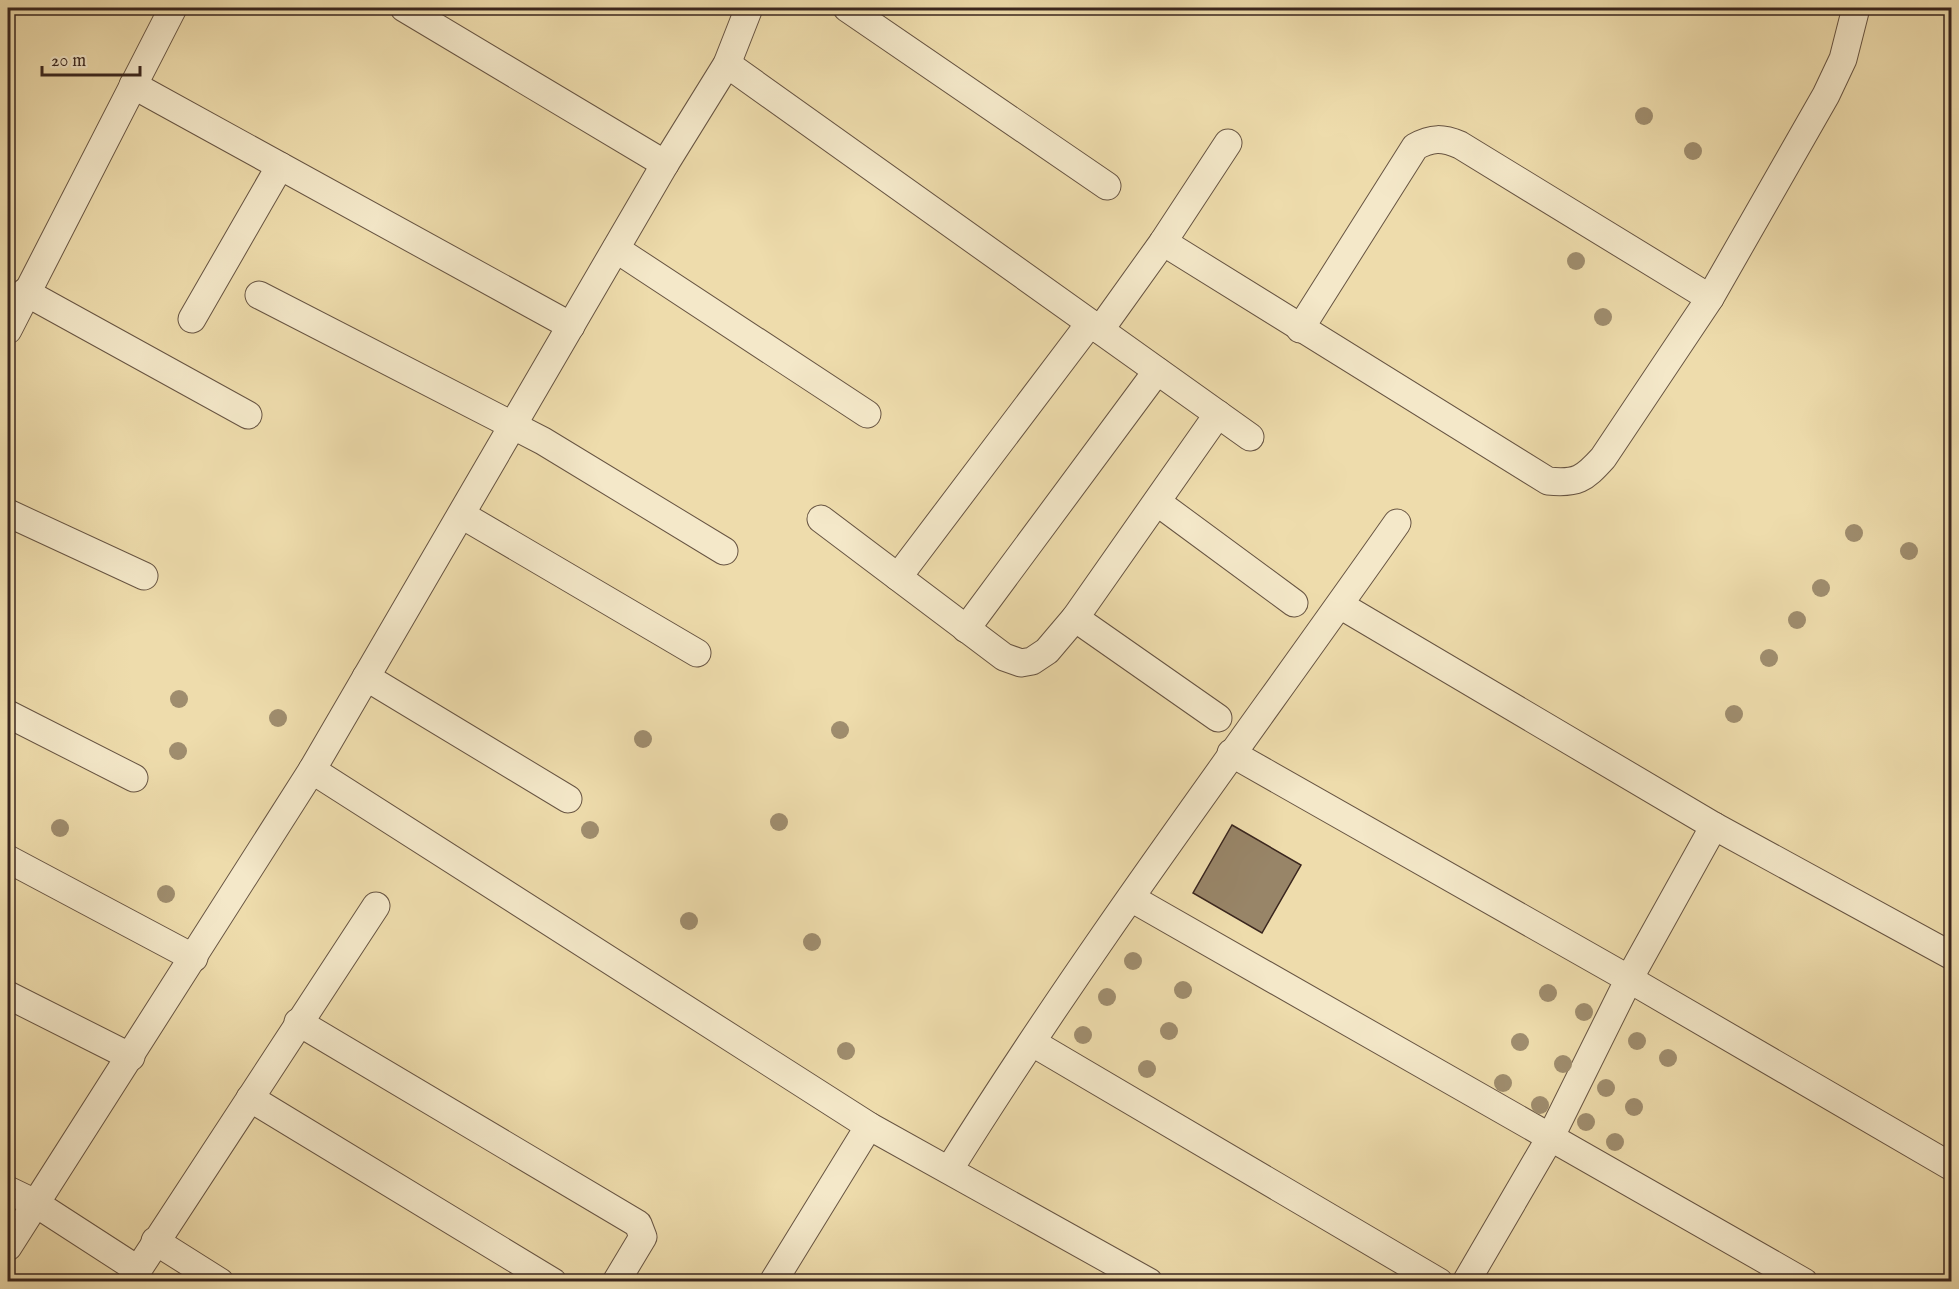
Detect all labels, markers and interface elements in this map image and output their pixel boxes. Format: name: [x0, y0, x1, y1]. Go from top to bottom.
scale bar: [42, 39, 140, 77]
text: 20 m: [51, 50, 86, 73]

